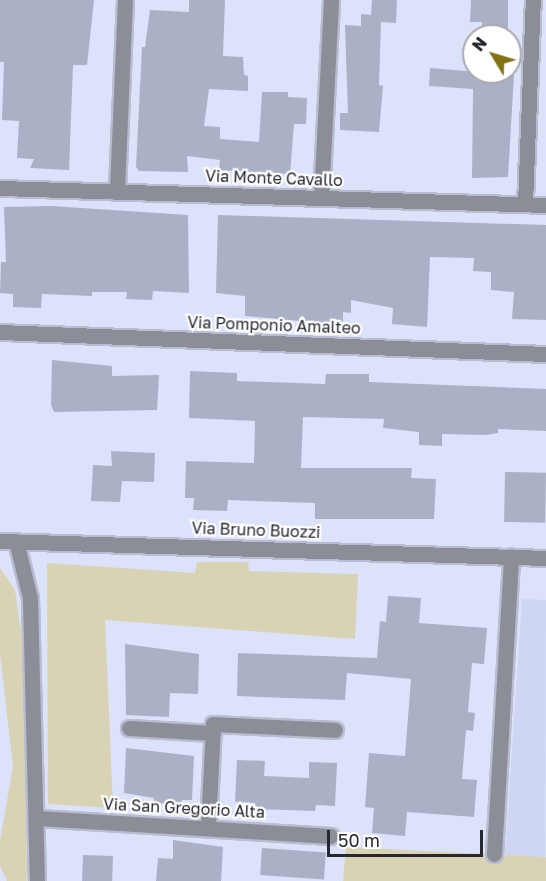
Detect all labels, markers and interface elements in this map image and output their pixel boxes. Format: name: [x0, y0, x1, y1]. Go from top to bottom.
north arrow: [462, 24, 522, 84]
text: N: [468, 33, 491, 55]
street label: Via Monte Cavallo: [205, 166, 343, 190]
street label: Via Pomponio Amalteo: [187, 312, 361, 338]
street label: Via Bruno Buozzi: [191, 518, 321, 542]
street label: Via San Gregorio Alta: [103, 794, 265, 822]
scale bar: [330, 818, 486, 856]
text: 50 m: [338, 829, 380, 851]

